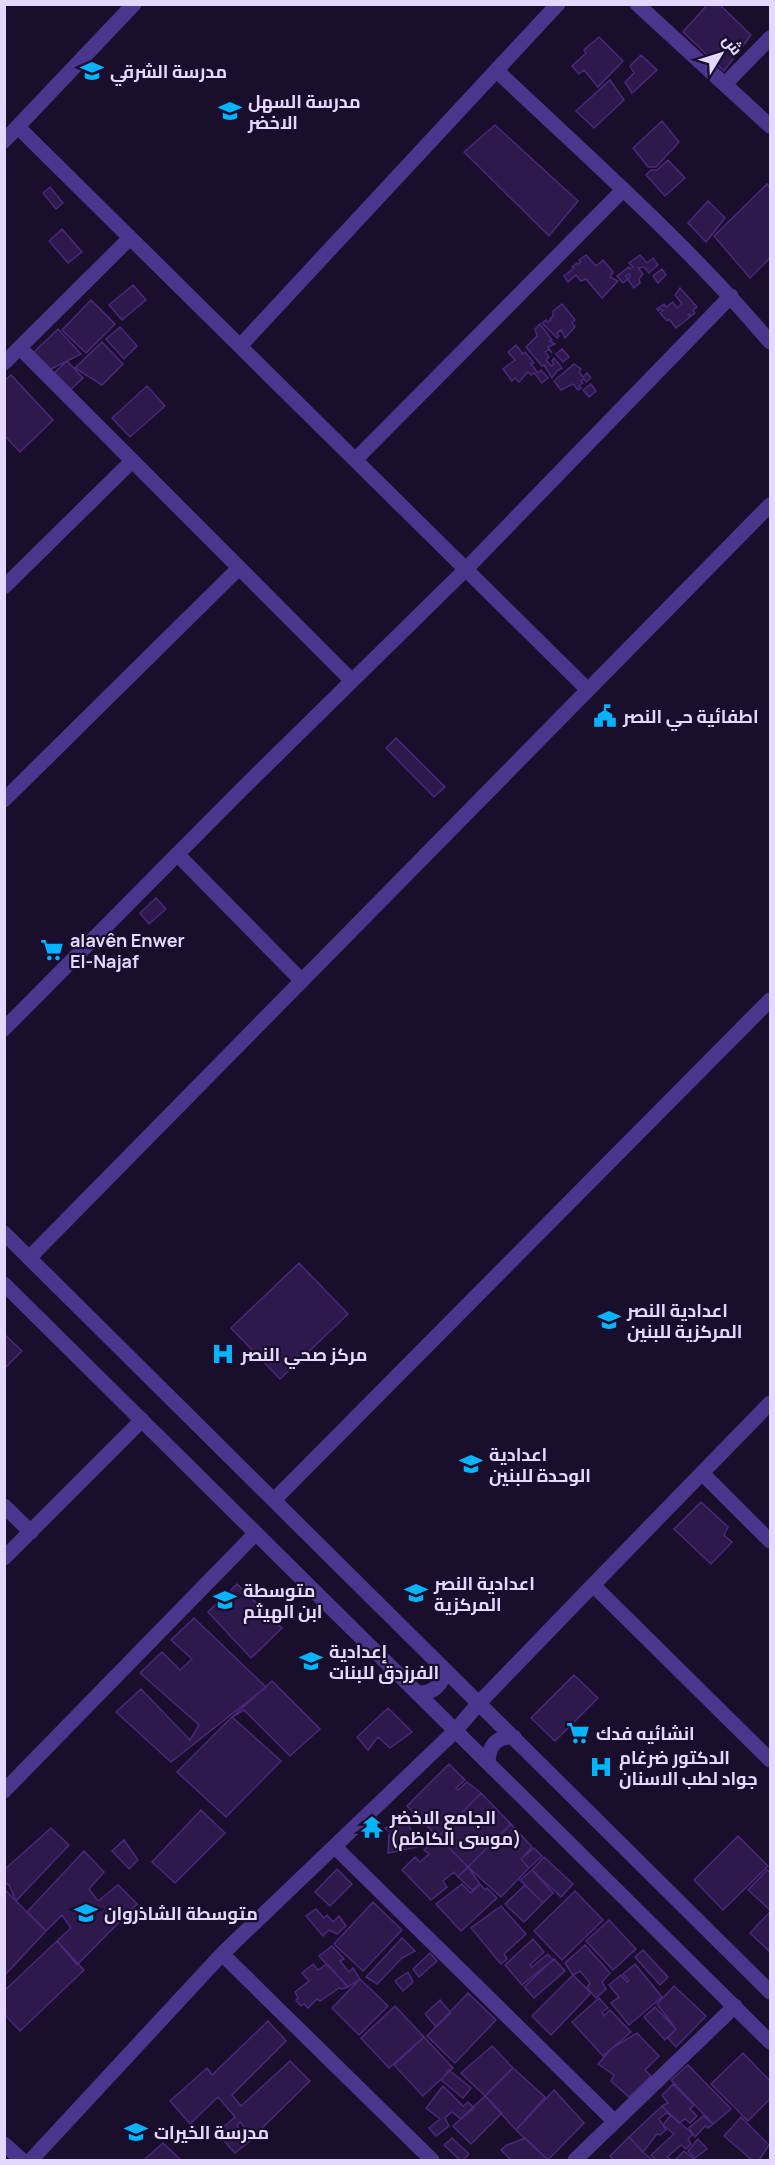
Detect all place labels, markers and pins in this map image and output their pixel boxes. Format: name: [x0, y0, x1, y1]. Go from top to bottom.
school or university icon: مدرسة الشرقي: [79, 58, 105, 84]
place label: مدرسة الشرقي: [110, 59, 227, 87]
place label: مدرسة السهل الاخضر: [247, 89, 361, 134]
school or university icon: مدرسة السهل الاخضر: [217, 98, 243, 124]
public building icon: اطفائية حي النصر: [592, 703, 618, 729]
place label: اطفائية حي النصر: [622, 704, 759, 732]
place label: alavên Enwer El-Najaf: [70, 928, 185, 973]
supermarket icon: alavên Enwer El-Najaf: [39, 937, 65, 963]
place label: اعدادية النصر المركزية للبنين: [626, 1298, 742, 1343]
school or university icon: اعدادية النصر المركزية للبنين: [596, 1307, 622, 1333]
hospital icon: مركز صحي النصر: [210, 1341, 236, 1367]
place label: مركز صحي النصر: [240, 1342, 367, 1370]
place label: اعدادية الوحدة للبنين: [489, 1442, 591, 1487]
school or university icon: اعدادية الوحدة للبنين: [458, 1451, 484, 1477]
place label: اعدادية النصر المركزية: [433, 1571, 535, 1616]
place label: متوسطة ابن الهيثم: [243, 1578, 322, 1624]
school or university icon: اعدادية النصر المركزية: [403, 1580, 429, 1606]
school or university icon: متوسطة ابن الهيثم: [212, 1587, 238, 1613]
place label: إعدادية الفرزدق للبنات: [329, 1639, 439, 1684]
school or university icon: إعدادية الفرزدق للبنات: [298, 1648, 324, 1674]
supermarket icon: انشائيه فدك: [565, 1720, 591, 1746]
place label: انشائيه فدك: [596, 1721, 695, 1745]
place label: الدكتور ضرغام جواد لطب الاسنان: [619, 1745, 758, 1790]
hospital icon: الدكتور ضرغام جواد لطب الاسنان: [588, 1754, 614, 1780]
place label: الجامع الاخضر (موسى الكاظم): [389, 1805, 521, 1851]
temple icon: الجامع الاخضر (موسى الكاظم): [359, 1814, 385, 1840]
school or university icon: متوسطة الشاذروان: [73, 1900, 99, 1926]
place label: متوسطة الشاذروان: [104, 1901, 258, 1925]
school or university icon: مدرسة الخيرات: [123, 2119, 149, 2145]
place label: مدرسة الخيرات: [154, 2120, 269, 2144]

